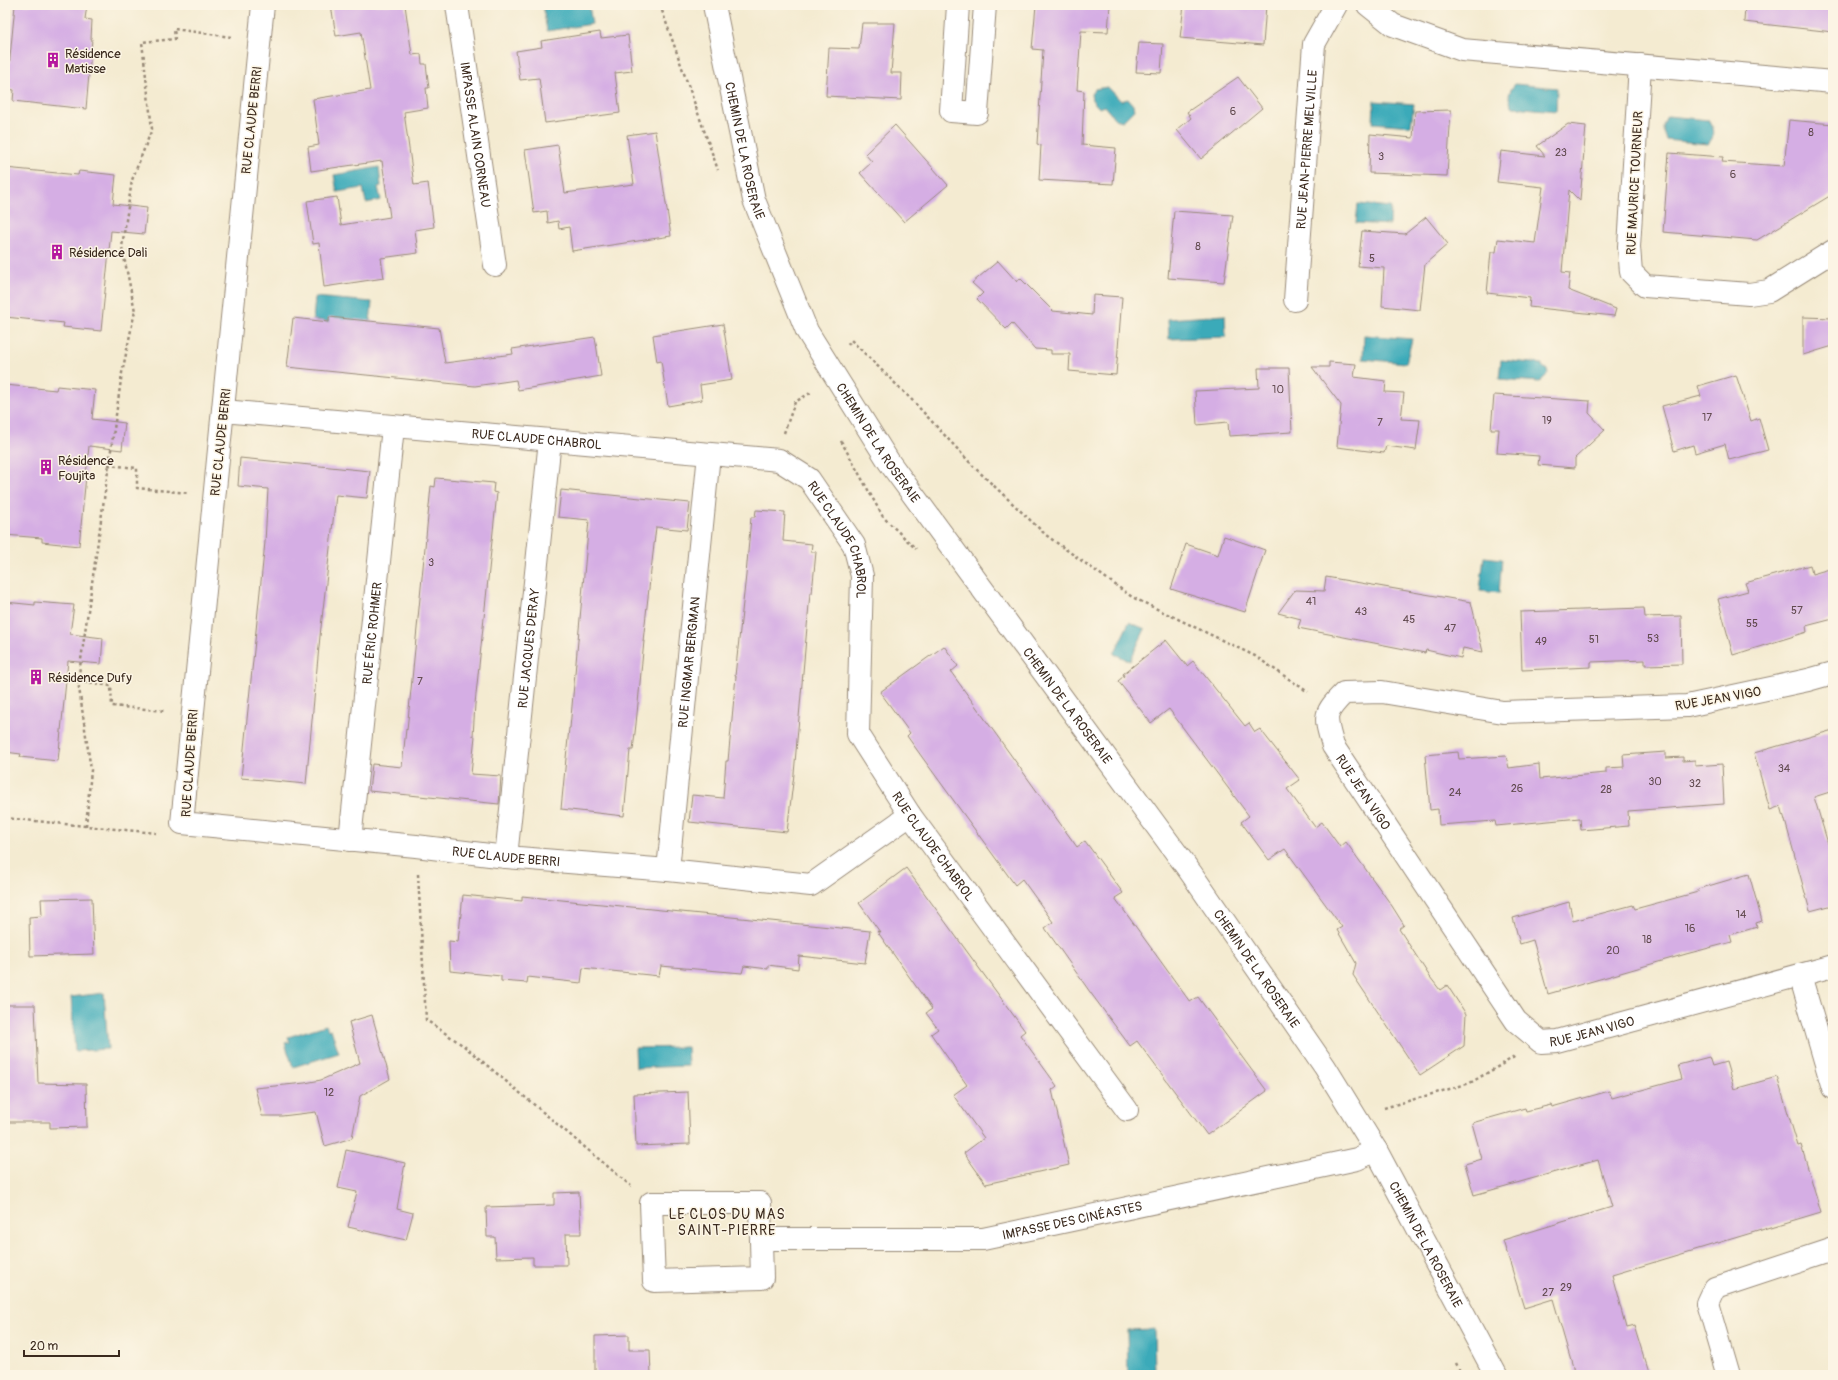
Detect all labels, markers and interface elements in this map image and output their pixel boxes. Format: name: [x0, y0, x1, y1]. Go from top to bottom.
place label: Résidence Matisse: [65, 46, 121, 77]
building icon: Résidence Matisse: [44, 51, 62, 69]
street label: IMPASSE ALAIN CORNEAU: [456, 61, 494, 209]
street label: RUE CLAUDE BERRI: [238, 65, 266, 175]
street label: RUE JEAN-PIERRE MELVILLE: [1293, 69, 1321, 230]
street label: CHEMIN DE LA ROSERAIE: [721, 81, 768, 222]
house number: 6: [1230, 105, 1236, 118]
street label: RUE MAURICE TOURNEUR: [1623, 110, 1647, 255]
house number: 8: [1808, 126, 1814, 139]
house number: 23: [1555, 146, 1567, 159]
house number: 3: [1378, 150, 1384, 163]
house number: 6: [1730, 168, 1736, 181]
house number: 8: [1195, 240, 1201, 253]
building icon: Résidence Dali: [48, 243, 66, 261]
place label: Résidence Dali: [69, 245, 147, 261]
house number: 5: [1369, 252, 1375, 265]
street label: CHEMIN DE LA ROSERAIE: [832, 380, 923, 507]
house number: 10: [1272, 383, 1284, 396]
street label: RUE CLAUDE BERRI: [207, 387, 235, 497]
house number: 17: [1702, 411, 1712, 424]
house number: 19: [1542, 414, 1552, 427]
house number: 7: [1377, 416, 1383, 429]
street label: RUE CLAUDE CHABROL: [471, 426, 603, 453]
place label: Résidence Foujita: [58, 453, 114, 484]
building icon: Résidence Foujita: [37, 458, 55, 476]
street label: RUE CLAUDE CHABROL: [804, 478, 869, 599]
house number: 3: [428, 556, 434, 569]
street label: RUE ÉRIC ROHMER: [359, 581, 386, 685]
street label: RUE JACQUES DERAY: [515, 587, 543, 709]
street label: RUE INGMAR BERGMAN: [675, 595, 704, 729]
house number: 41: [1306, 595, 1316, 608]
house number: 57: [1791, 604, 1803, 617]
house number: 43: [1355, 605, 1367, 618]
house number: 45: [1403, 613, 1415, 626]
house number: 55: [1746, 617, 1758, 630]
house number: 47: [1444, 622, 1456, 635]
house number: 53: [1647, 632, 1659, 645]
house number: 51: [1589, 633, 1599, 646]
house number: 49: [1535, 635, 1547, 648]
street label: CHEMIN DE LA ROSERAIE: [1019, 645, 1115, 768]
building icon: Résidence Dufy: [27, 668, 45, 686]
place label: Résidence Dufy: [48, 670, 132, 686]
house number: 7: [417, 675, 423, 688]
street label: RUE JEAN VIGO: [1674, 684, 1762, 714]
street label: RUE CLAUDE BERRI: [178, 708, 202, 818]
street label: RUE JEAN VIGO: [1332, 752, 1393, 833]
house number: 34: [1778, 762, 1791, 775]
house number: 30: [1648, 775, 1662, 788]
house number: 32: [1689, 777, 1701, 790]
house number: 26: [1511, 782, 1523, 795]
house number: 28: [1600, 783, 1612, 796]
house number: 24: [1449, 786, 1462, 799]
street label: RUE CLAUDE CHABROL: [888, 789, 978, 905]
street label: RUE CLAUDE BERRI: [451, 843, 561, 870]
street label: CHEMIN DE LA ROSERAIE: [1210, 907, 1303, 1032]
house number: 14: [1736, 908, 1747, 921]
house number: 16: [1685, 922, 1695, 935]
house number: 18: [1642, 933, 1652, 946]
house number: 20: [1606, 944, 1620, 957]
street label: RUE JEAN VIGO: [1549, 1013, 1636, 1050]
house number: 12: [324, 1086, 334, 1099]
street label: CHEMIN DE LA ROSERAIE: [1385, 1179, 1466, 1311]
street label: IMPASSE DES CINÉASTES: [1001, 1198, 1144, 1244]
district label: LE CLOS DU MAS SAINT-PIERRE: [668, 1206, 786, 1239]
house number: 29: [1560, 1281, 1572, 1294]
house number: 27: [1542, 1286, 1554, 1299]
scale bar: [24, 1332, 119, 1358]
text: 20 m: [30, 1339, 59, 1354]

